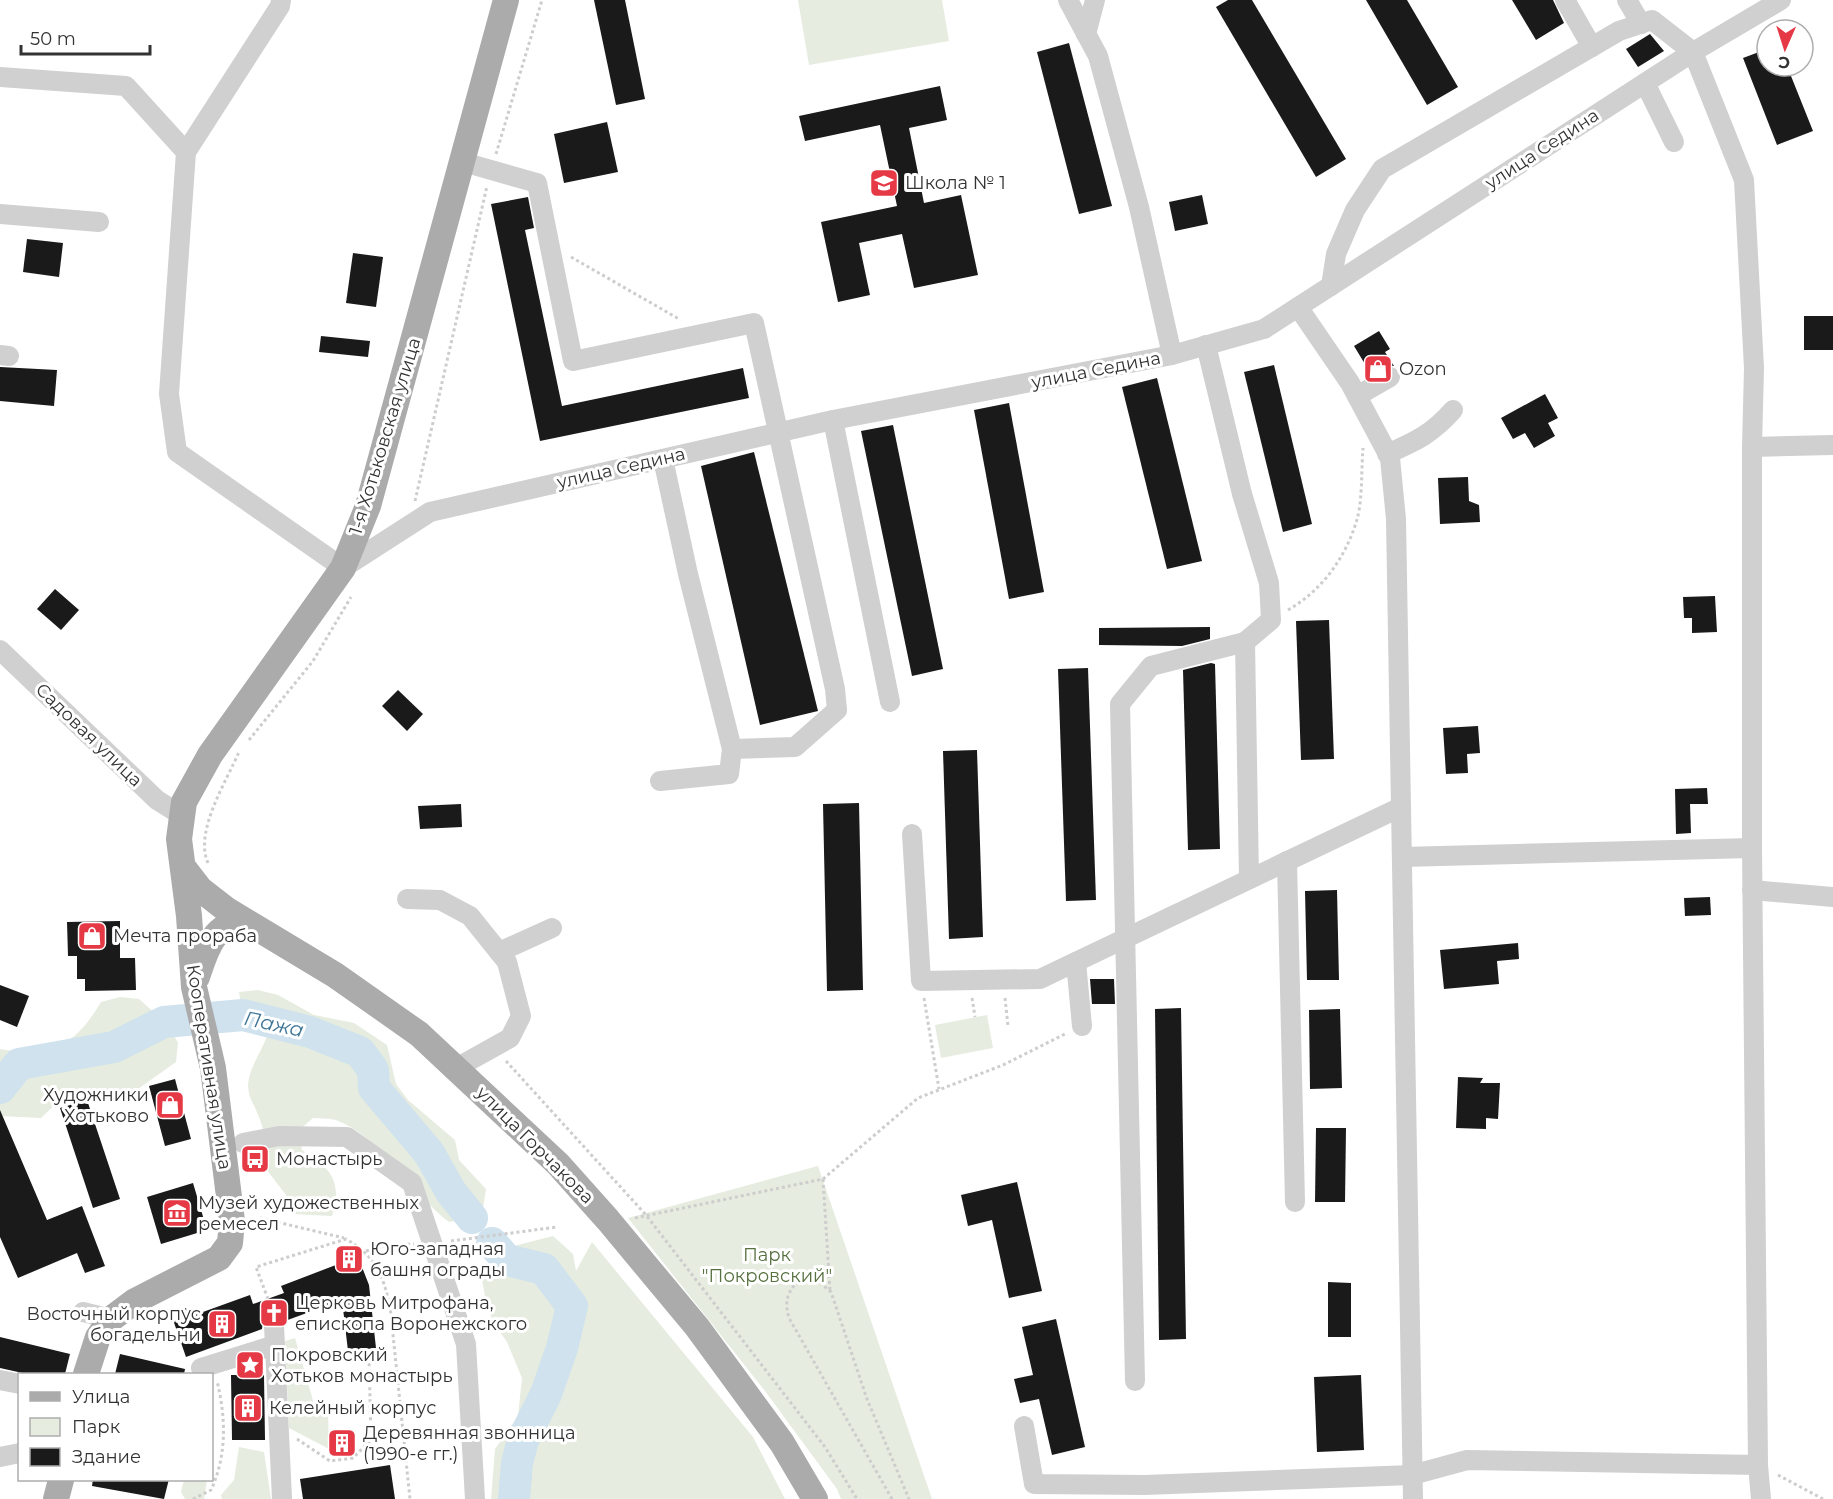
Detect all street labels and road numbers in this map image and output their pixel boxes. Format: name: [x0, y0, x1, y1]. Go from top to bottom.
street label: улица Седина: [1480, 104, 1603, 194]
street label: 1-я Хотьковская улица: [345, 335, 425, 537]
street label: улица Седина: [1029, 347, 1162, 393]
street label: улица Седина: [554, 443, 687, 494]
street label: Садовая улица: [31, 679, 147, 791]
street label: Кооперативная улица: [182, 963, 236, 1171]
street label: улица Горчакова: [471, 1081, 598, 1208]

